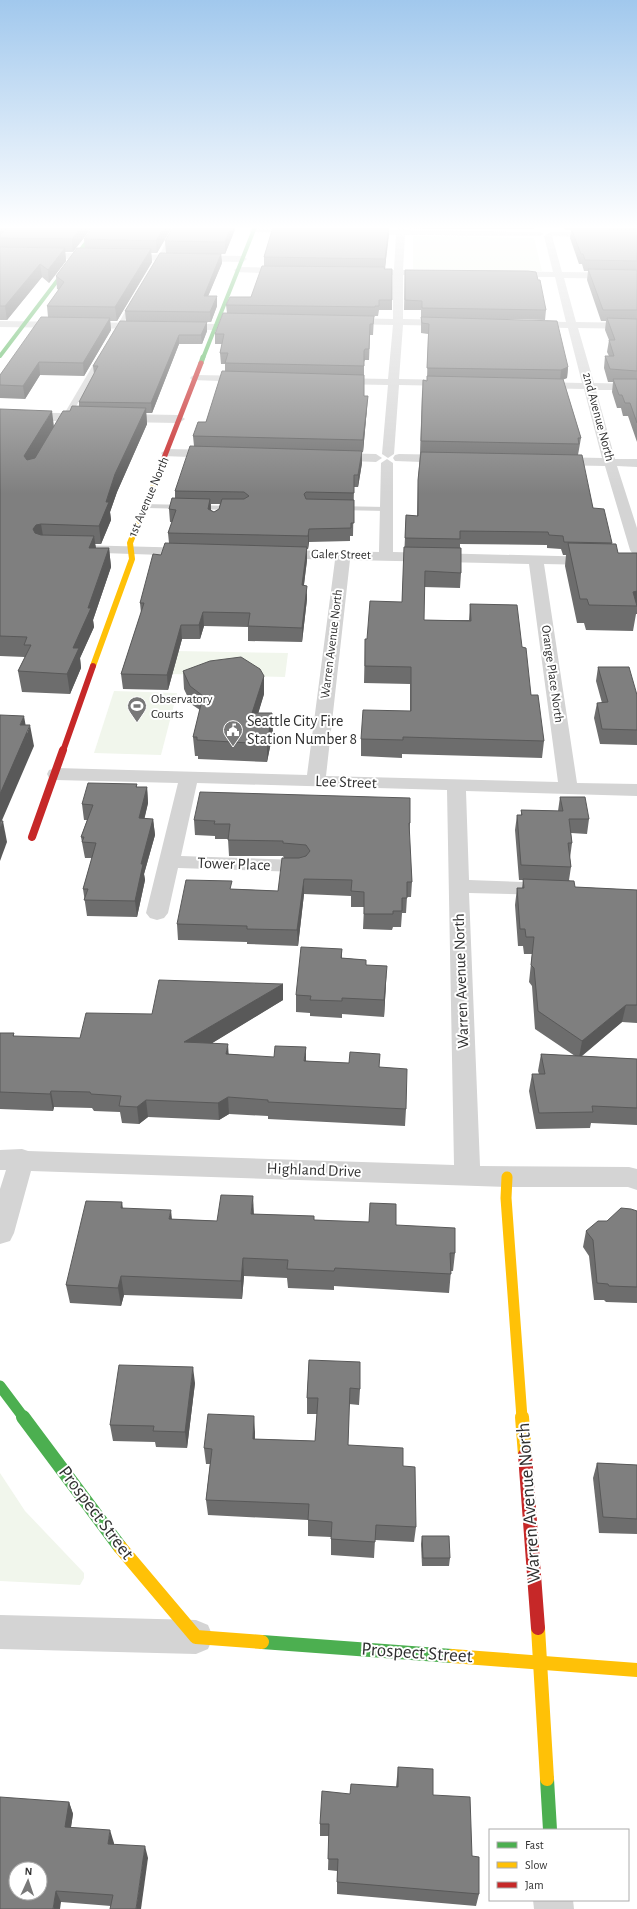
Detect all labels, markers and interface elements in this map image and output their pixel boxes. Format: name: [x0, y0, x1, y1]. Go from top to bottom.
street label: 2nd Avenue North: [580, 371, 616, 463]
street label: 1st Avenue North: [126, 455, 172, 539]
street label: Galer Street: [311, 548, 371, 562]
street label: Warren Avenue North: [319, 589, 345, 699]
street label: Orange Place North: [539, 624, 565, 724]
place label: Observatory Courts: [151, 693, 213, 721]
sports icon: Observatory Courts: [126, 695, 148, 723]
place label: Seattle City Fire Station Number 8: [247, 713, 357, 747]
public building icon: Seattle City Fire Station Number 8: [222, 719, 244, 747]
street label: Lee Street: [315, 773, 377, 791]
street label: Tower Place: [197, 855, 271, 873]
street label: Warren Avenue North: [451, 913, 471, 1049]
street label: Highland Drive: [266, 1160, 362, 1180]
street label: Warren Avenue North: [514, 1422, 544, 1584]
street label: Prospect Street: [55, 1463, 137, 1563]
street label: Prospect Street: [361, 1640, 473, 1666]
legend: [489, 1829, 629, 1901]
text: Fast: [525, 1839, 544, 1851]
text: Slow: [525, 1859, 547, 1871]
north arrow: [8, 1861, 48, 1901]
text: N: [24, 1866, 33, 1877]
text: Jam: [525, 1879, 544, 1891]

